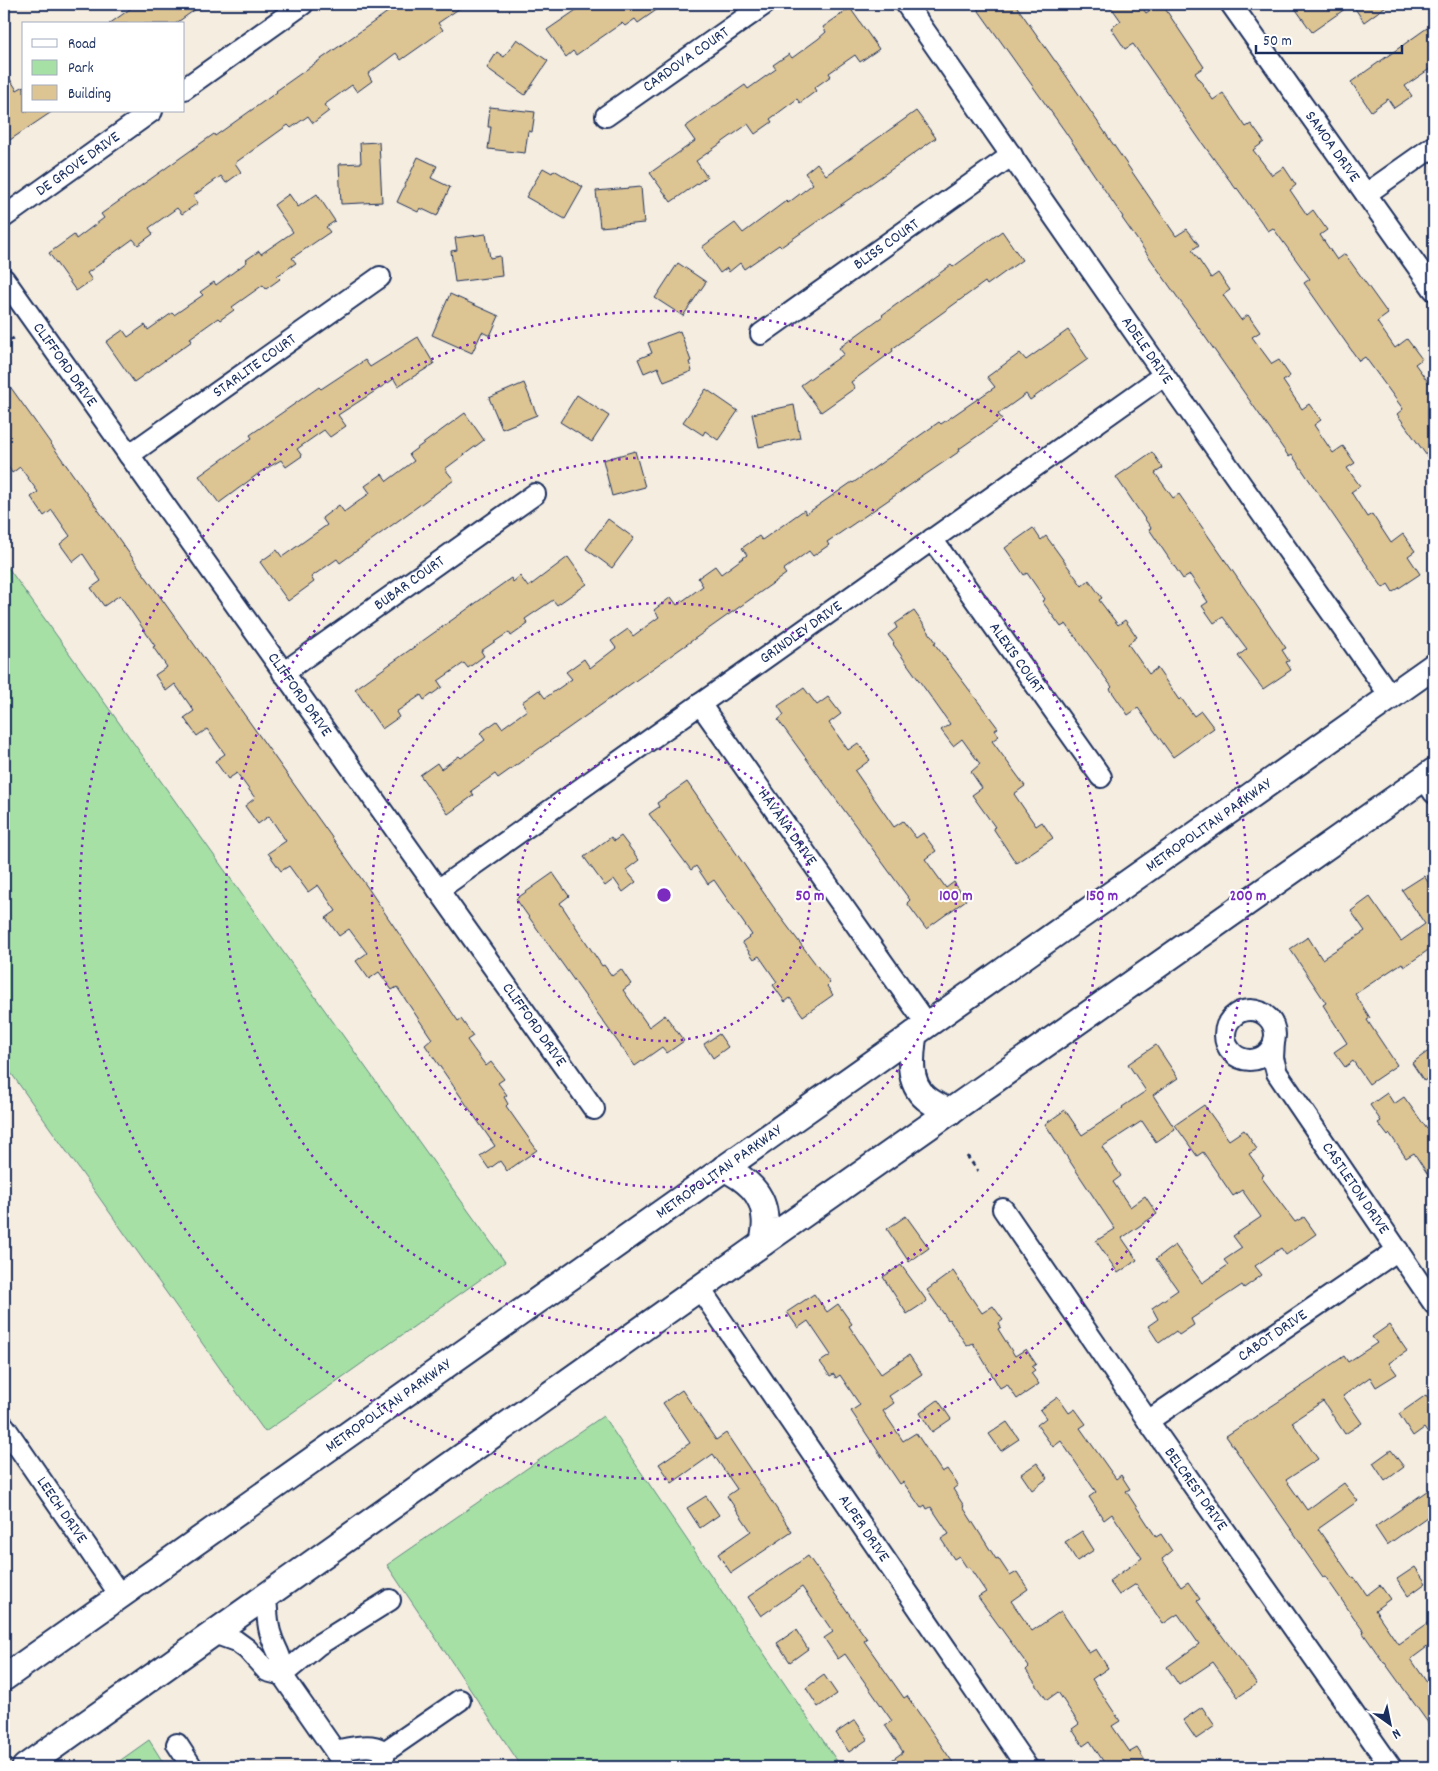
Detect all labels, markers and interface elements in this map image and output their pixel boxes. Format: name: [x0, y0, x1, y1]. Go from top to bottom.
street label: CARDOVA COURT: [638, 21, 735, 98]
legend: [22, 22, 185, 112]
scale bar: [1256, 22, 1402, 54]
text: 50 m: [1263, 31, 1292, 53]
text: Road: [68, 34, 96, 56]
text: Park: [68, 58, 94, 80]
text: Building: [68, 84, 111, 106]
street label: SAMOA DRIVE: [1299, 106, 1366, 188]
street label: DE GROVE DRIVE: [31, 125, 125, 202]
street label: BLISS COURT: [849, 213, 924, 276]
street label: ADELE DRIVE: [1115, 312, 1179, 390]
street label: CLIFFORD DRIVE: [27, 318, 103, 412]
street label: STARLITE COURT: [208, 328, 302, 404]
street label: BUBAR COURT: [369, 550, 450, 616]
street label: GRINDLEY DRIVE: [755, 595, 848, 670]
street label: ALEXIS COURT: [983, 618, 1050, 699]
street label: CLIFFORD DRIVE: [262, 648, 338, 742]
street label: METROPOLITAN PARKWAY: [1141, 772, 1278, 878]
street label: HAVANA DRIVE: [752, 784, 823, 871]
centre of rings: [655, 886, 673, 904]
text: 50 m: [796, 886, 824, 908]
text: 100 m: [939, 886, 973, 908]
text: 150 m: [1086, 886, 1118, 908]
text: 200 m: [1230, 886, 1266, 908]
street label: CLIFFORD DRIVE: [496, 978, 573, 1072]
street label: METROPOLITAN PARKWAY: [651, 1119, 788, 1225]
street label: CASTLETON DRIVE: [1316, 1138, 1395, 1240]
street label: CABOT DRIVE: [1233, 1303, 1313, 1368]
street label: METROPOLITAN PARKWAY: [321, 1353, 457, 1459]
street label: BELCREST DRIVE: [1158, 1443, 1234, 1536]
street label: LEECH DRIVE: [30, 1472, 93, 1549]
street label: ALPER DRIVE: [832, 1490, 895, 1567]
north arrow: [1366, 1698, 1416, 1748]
text: N: [1388, 1723, 1404, 1744]

